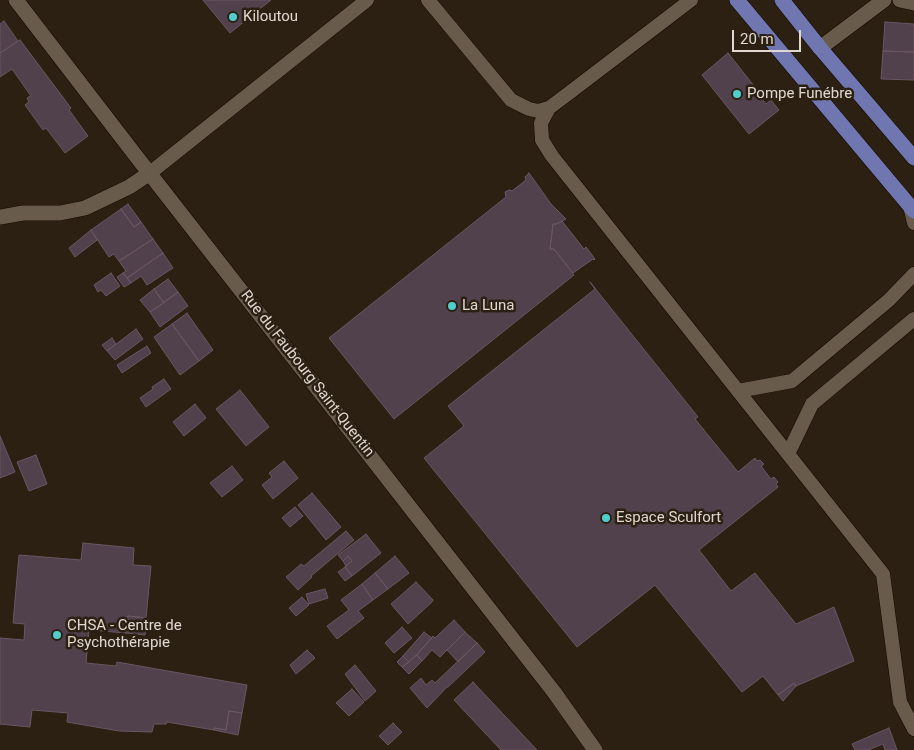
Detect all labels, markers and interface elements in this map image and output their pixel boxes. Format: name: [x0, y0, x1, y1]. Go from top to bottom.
place label: Kiloutou: [243, 8, 298, 26]
marker: Kiloutou: [227, 11, 239, 23]
scale bar: [734, 20, 803, 52]
text: 20 m: [740, 30, 774, 48]
place label: Pompe Funébre: [747, 85, 852, 103]
marker: Pompe Funébre: [731, 88, 743, 100]
street label: Rue du Faubourg Saint-Quentin: [236, 287, 378, 461]
place label: La Luna: [462, 297, 514, 315]
marker: La Luna: [446, 300, 458, 312]
place label: Espace Sculfort: [616, 509, 721, 527]
marker: Espace Sculfort: [600, 512, 612, 524]
place label: CHSA - Centre de Psychothérapie: [67, 617, 182, 652]
marker: CHSA - Centre de Psychothérapie: [51, 629, 63, 641]

